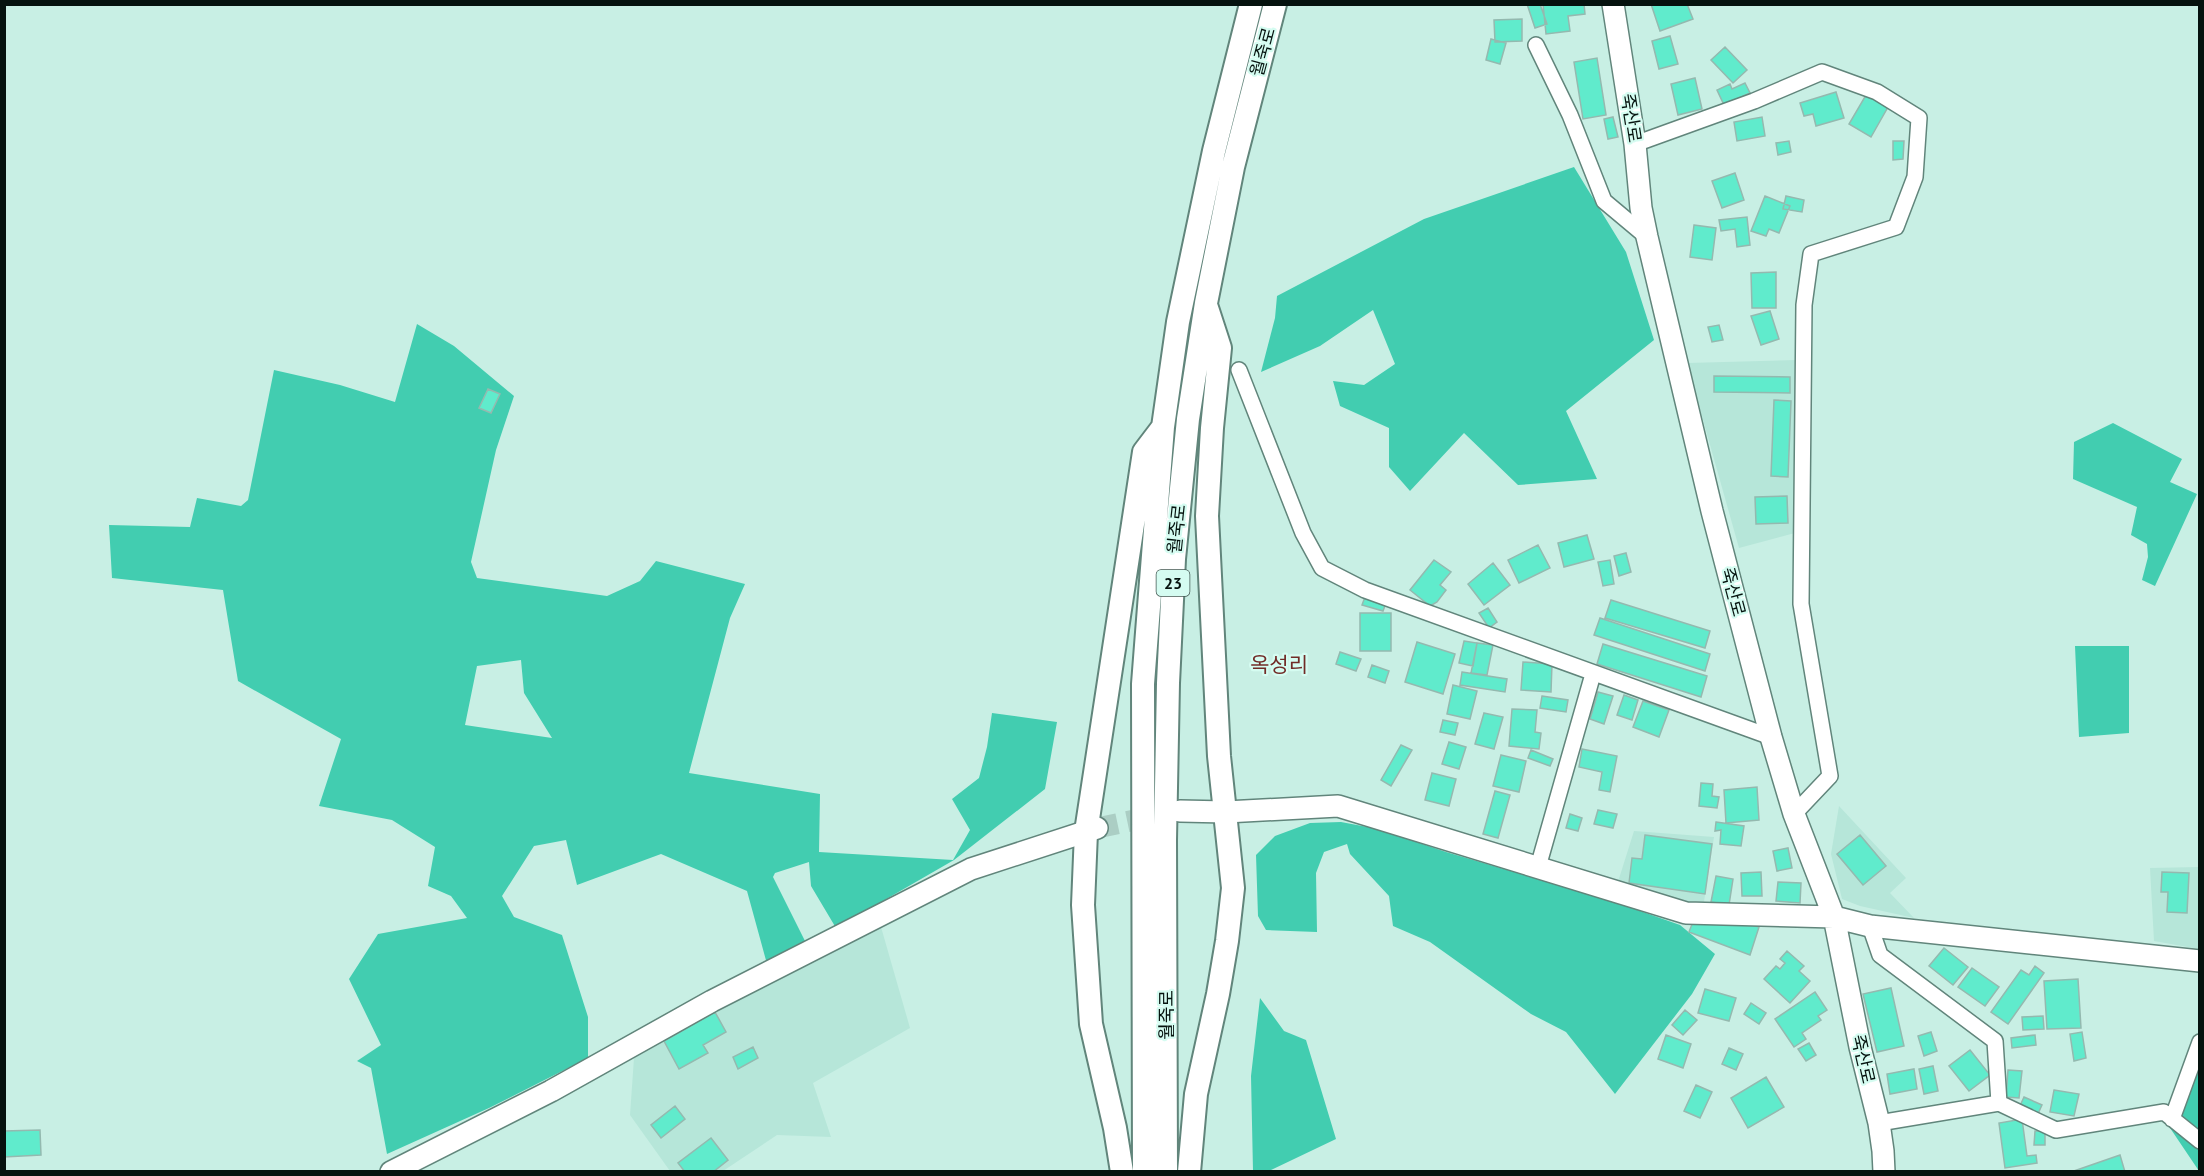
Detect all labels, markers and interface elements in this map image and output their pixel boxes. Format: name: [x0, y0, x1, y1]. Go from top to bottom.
street label: 월죽로: [1245, 25, 1280, 79]
street label: 죽산로: [1616, 92, 1647, 144]
street label: 월죽로: [1162, 503, 1191, 555]
street label: 죽산로: [1716, 565, 1751, 619]
road number: 23: [1156, 570, 1190, 596]
district label: 옥성리: [1250, 651, 1308, 678]
street label: 월죽로: [1155, 990, 1178, 1040]
street label: 죽산로: [1847, 1032, 1880, 1086]

